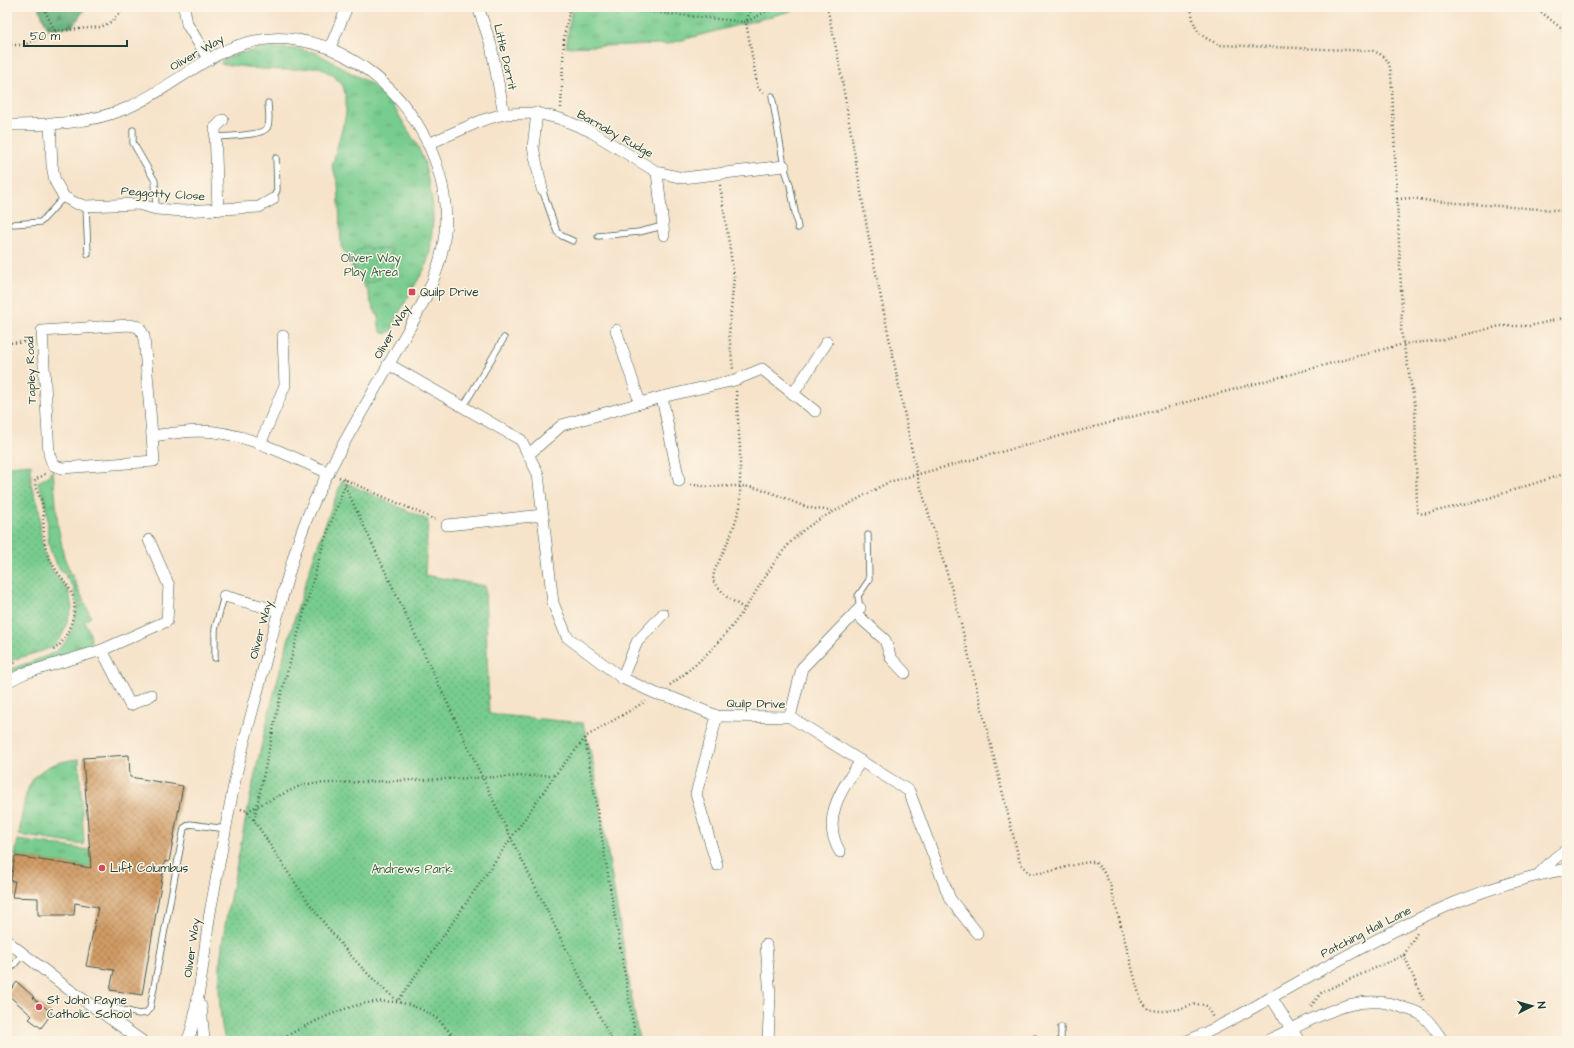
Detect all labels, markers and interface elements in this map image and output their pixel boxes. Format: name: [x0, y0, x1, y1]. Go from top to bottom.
scale bar: [24, 22, 127, 48]
street label: Little Dorrit: [489, 22, 521, 92]
text: 50 m: [30, 28, 61, 45]
street label: Oliver Way: [167, 30, 228, 76]
street label: Barnaby Rudge: [573, 106, 657, 163]
street label: Peggotty Close: [120, 183, 206, 206]
park label: Oliver Way Play Area: [341, 250, 401, 282]
place label: Quilp Drive: [420, 284, 479, 301]
marker: Quilp Drive: [407, 287, 417, 297]
street label: Oliver Way: [370, 301, 415, 363]
street label: Tapley Road: [21, 336, 42, 404]
street label: Oliver Way: [245, 598, 278, 661]
street label: Quilp Drive: [726, 695, 786, 713]
place label: Lift Columbus: [110, 860, 188, 877]
park label: Andrews Park: [371, 861, 453, 878]
marker: Lift Columbus: [97, 863, 107, 873]
street label: Patching Hall Lane: [1318, 902, 1415, 963]
street label: Oliver Way: [179, 917, 206, 979]
north arrow: [1512, 986, 1552, 1026]
place label: St John Payne Catholic School: [47, 992, 132, 1023]
text: N: [1534, 1001, 1549, 1009]
marker: St John Payne Catholic School: [34, 1002, 44, 1012]

